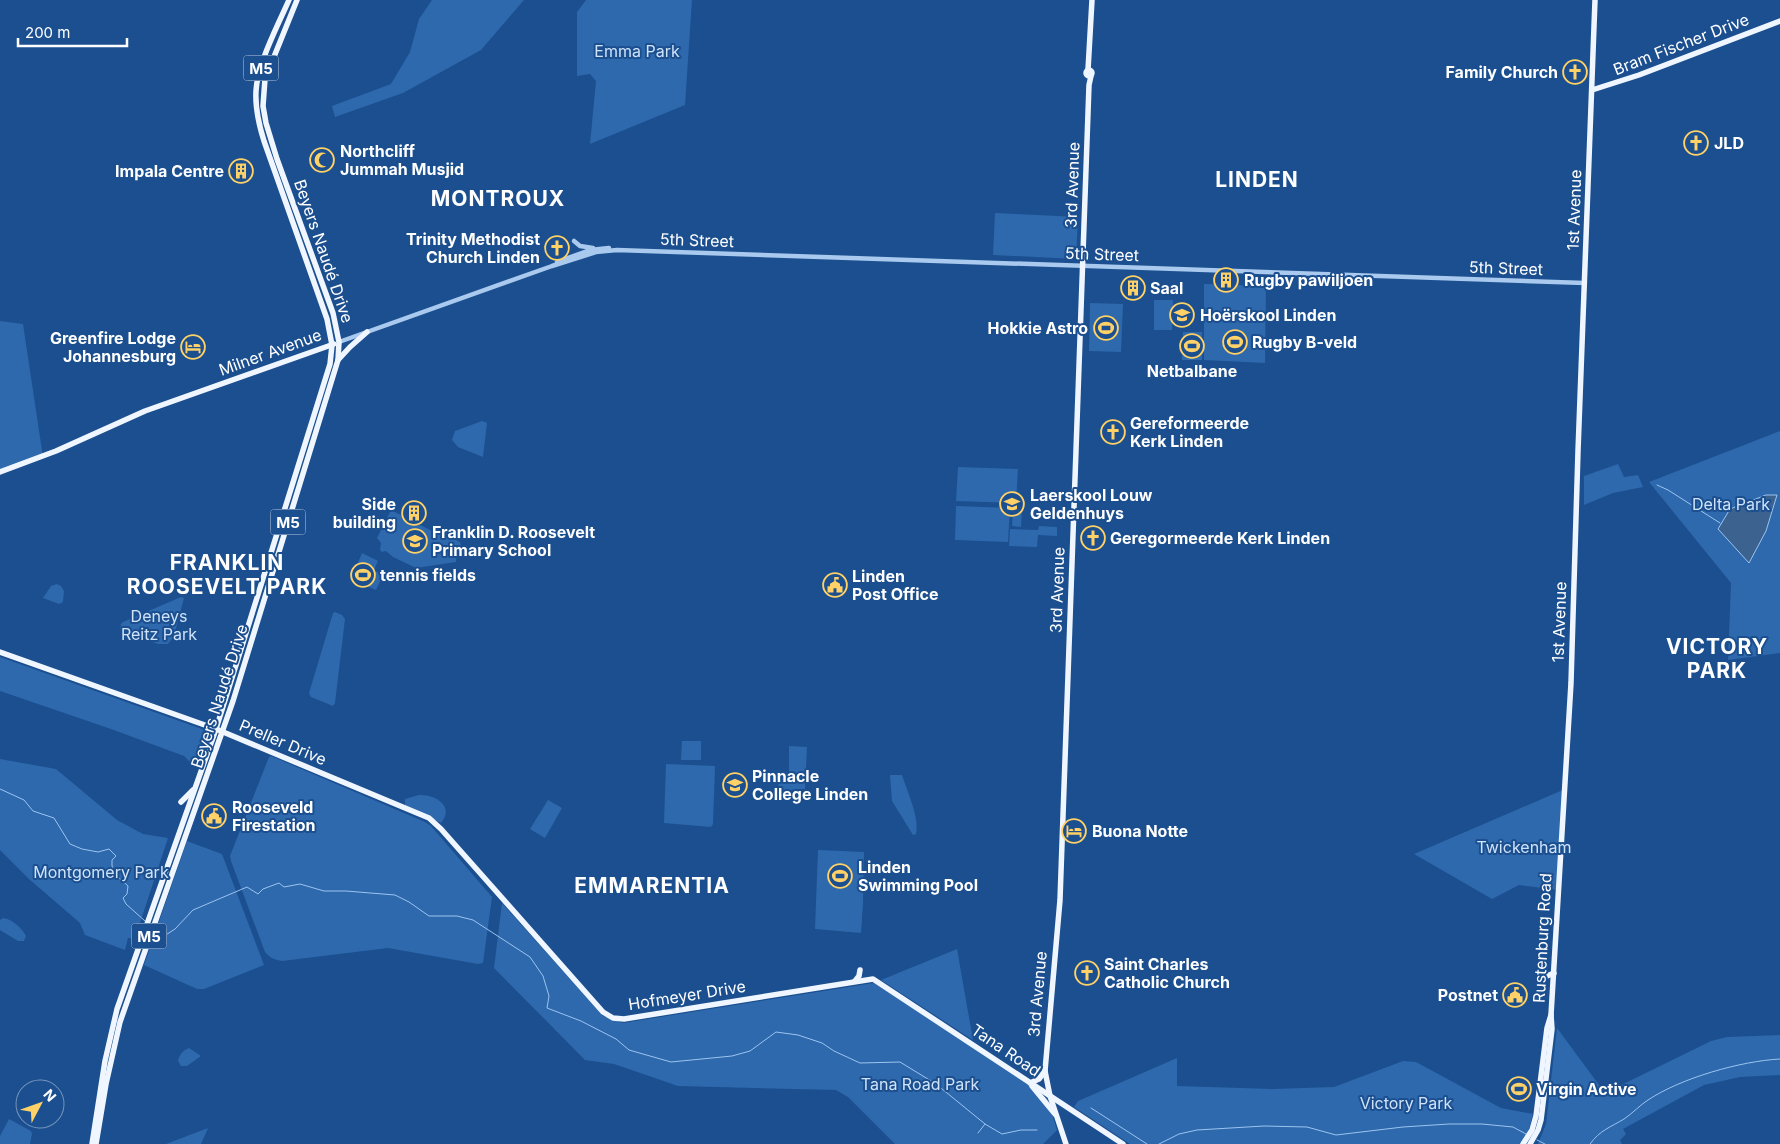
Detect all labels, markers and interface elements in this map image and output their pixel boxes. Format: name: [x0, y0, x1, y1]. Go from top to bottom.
street label: Bram Fischer Drive: [1610, 9, 1752, 79]
scale bar: [18, 15, 126, 47]
text: 200 m: [25, 23, 70, 42]
park label: Emma Park: [594, 41, 680, 61]
road number: M5: [244, 56, 278, 80]
church icon: Family Church: [1562, 59, 1588, 85]
place label: Family Church: [1445, 62, 1558, 82]
church icon: JLD: [1683, 130, 1709, 156]
place label: JLD: [1714, 133, 1744, 153]
place label: Northcliff Jummah Musjid: [340, 141, 464, 179]
street label: 3rd Avenue: [1061, 142, 1083, 228]
mosque icon: Northcliff Jummah Musjid: [309, 147, 335, 173]
building icon: Impala Centre: [228, 158, 254, 184]
place label: Impala Centre: [115, 161, 224, 181]
district label: LINDEN: [1215, 167, 1299, 192]
street label: 1st Avenue: [1563, 169, 1585, 251]
street label: Beyers Naudé Drive: [290, 177, 358, 325]
district label: MONTROUX: [431, 186, 565, 211]
place label: Trinity Methodist Church Linden: [406, 229, 540, 267]
street label: 5th Street: [660, 229, 734, 251]
church icon: Trinity Methodist Church Linden: [544, 235, 570, 261]
street label: 5th Street: [1065, 243, 1139, 265]
street label: 5th Street: [1469, 257, 1543, 279]
building icon: Rugby pawiljoen: [1213, 267, 1239, 293]
place label: Rugby pawiljoen: [1244, 270, 1373, 290]
building icon: Saal: [1120, 275, 1146, 301]
place label: Saal: [1150, 278, 1183, 298]
school or university icon: Hoërskool Linden: [1169, 302, 1195, 328]
place label: Hoërskool Linden: [1200, 305, 1336, 325]
sports icon: Hokkie Astro: [1093, 315, 1119, 341]
place label: Hokkie Astro: [987, 318, 1088, 338]
street label: Milner Avenue: [216, 324, 324, 380]
place label: Greenfire Lodge Johannesburg: [50, 328, 176, 366]
sports icon: Rugby B-veld: [1222, 329, 1248, 355]
place label: Rugby B-veld: [1252, 332, 1357, 352]
sports icon: Netbalbane: [1179, 333, 1205, 359]
hotel icon: Greenfire Lodge Johannesburg: [180, 334, 206, 360]
place label: Netbalbane: [1147, 361, 1237, 381]
place label: Gereformeerde Kerk Linden: [1130, 413, 1249, 451]
church icon: Gereformeerde Kerk Linden: [1100, 419, 1126, 445]
place label: Laerskool Louw Geldenhuys: [1030, 485, 1153, 523]
school or university icon: Laerskool Louw Geldenhuys: [999, 491, 1025, 517]
place label: Side building: [333, 494, 396, 532]
park label: Delta Park: [1692, 494, 1770, 514]
building icon: Side building: [401, 500, 427, 526]
road number: M5: [270, 510, 306, 534]
place label: Franklin D. Roosevelt Primary School: [432, 522, 595, 560]
church icon: Geregormeerde Kerk Linden: [1080, 525, 1106, 551]
school or university icon: Franklin D. Roosevelt Primary School: [402, 528, 428, 554]
place label: Geregormeerde Kerk Linden: [1110, 528, 1330, 548]
street label: 3rd Avenue: [1046, 547, 1068, 633]
district label: FRANKLIN ROOSEVELT PARK: [127, 550, 327, 599]
sports icon: tennis fields: [350, 562, 376, 588]
place label: tennis fields: [380, 565, 476, 585]
place label: Linden Post Office: [852, 566, 938, 604]
public building icon: Linden Post Office: [822, 572, 848, 598]
street label: 1st Avenue: [1548, 581, 1570, 663]
park label: Deneys Reitz Park: [121, 606, 197, 644]
street label: Beyers Naudé Drive: [186, 621, 252, 771]
district label: VICTORY PARK: [1666, 634, 1768, 683]
street label: Preller Drive: [236, 715, 330, 769]
place label: Pinnacle College Linden: [752, 766, 868, 804]
school or university icon: Pinnacle College Linden: [722, 772, 748, 798]
place label: Rooseveld Firestation: [232, 797, 316, 835]
public building icon: Rooseveld Firestation: [201, 803, 227, 829]
hotel icon: Buona Notte: [1061, 818, 1087, 844]
place label: Buona Notte: [1092, 821, 1188, 841]
park label: Twickenham: [1476, 837, 1572, 857]
place label: Linden Swimming Pool: [858, 857, 978, 895]
park label: Montgomery Park: [33, 862, 169, 882]
sports icon: Linden Swimming Pool: [827, 863, 853, 889]
district label: EMMARENTIA: [574, 873, 730, 898]
street label: Rustenburg Road: [1529, 873, 1555, 1003]
road number: M5: [132, 924, 166, 948]
street label: 3rd Avenue: [1023, 950, 1051, 1038]
place label: Saint Charles Catholic Church: [1104, 954, 1230, 992]
church icon: Saint Charles Catholic Church: [1074, 960, 1100, 986]
street label: Hofmeyer Drive: [627, 976, 747, 1014]
public building icon: Postnet: [1502, 982, 1528, 1008]
place label: Postnet: [1438, 985, 1498, 1005]
street label: Tana Road: [967, 1019, 1045, 1081]
park label: Tana Road Park: [861, 1074, 979, 1094]
sports icon: Virgin Active: [1506, 1076, 1532, 1102]
north arrow: [15, 1079, 65, 1129]
place label: Virgin Active: [1536, 1079, 1637, 1099]
text: N: [40, 1086, 60, 1105]
park label: Victory Park: [1360, 1093, 1453, 1113]

